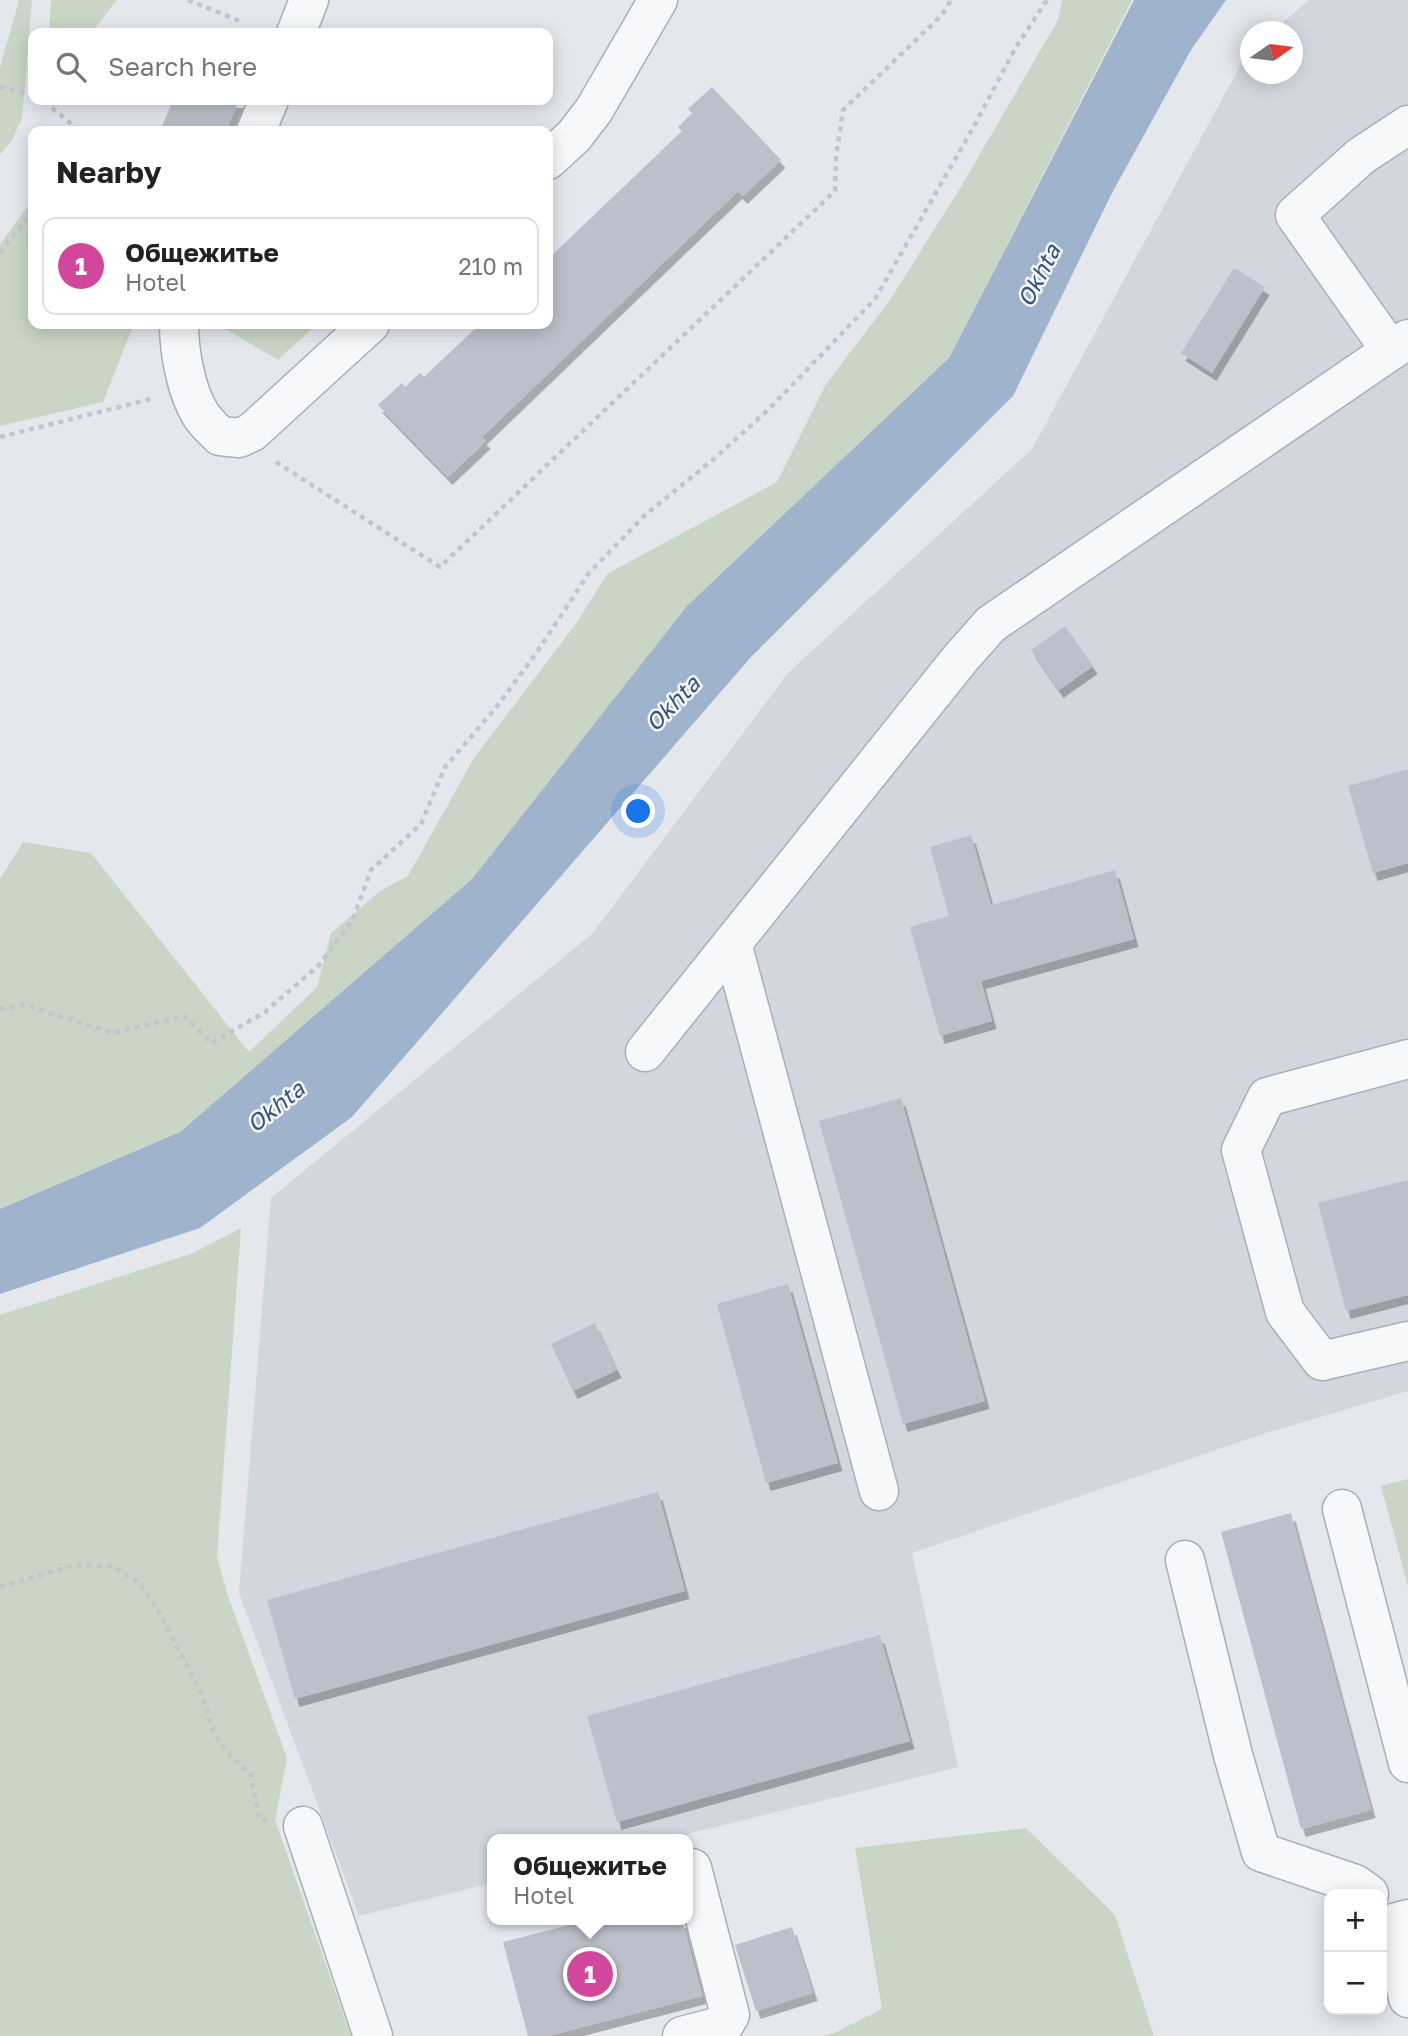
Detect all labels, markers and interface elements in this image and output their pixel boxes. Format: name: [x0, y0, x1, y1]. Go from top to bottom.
north arrow: [1240, 21, 1303, 84]
search box: [28, 28, 553, 105]
icon: search: [52, 48, 90, 86]
text: Search here: [108, 51, 257, 82]
text: Nearby: [56, 154, 161, 190]
text: Общежитье: [125, 237, 279, 268]
water label: Okhta: [1011, 238, 1066, 311]
text: 1: [75, 252, 87, 280]
text: 210 m: [458, 252, 523, 280]
text: Hotel: [125, 268, 186, 296]
water label: Okhta: [639, 669, 706, 737]
your location: [621, 794, 655, 828]
water label: Okhta: [240, 1074, 310, 1138]
popup: [487, 1834, 693, 1925]
text: Общежитье: [513, 1850, 667, 1881]
text: Hotel: [513, 1881, 574, 1909]
map controls: [1324, 1889, 1387, 2015]
button: +: [1324, 1889, 1387, 1952]
pin: 1: [567, 1948, 613, 2000]
button: −: [1324, 1952, 1387, 2015]

